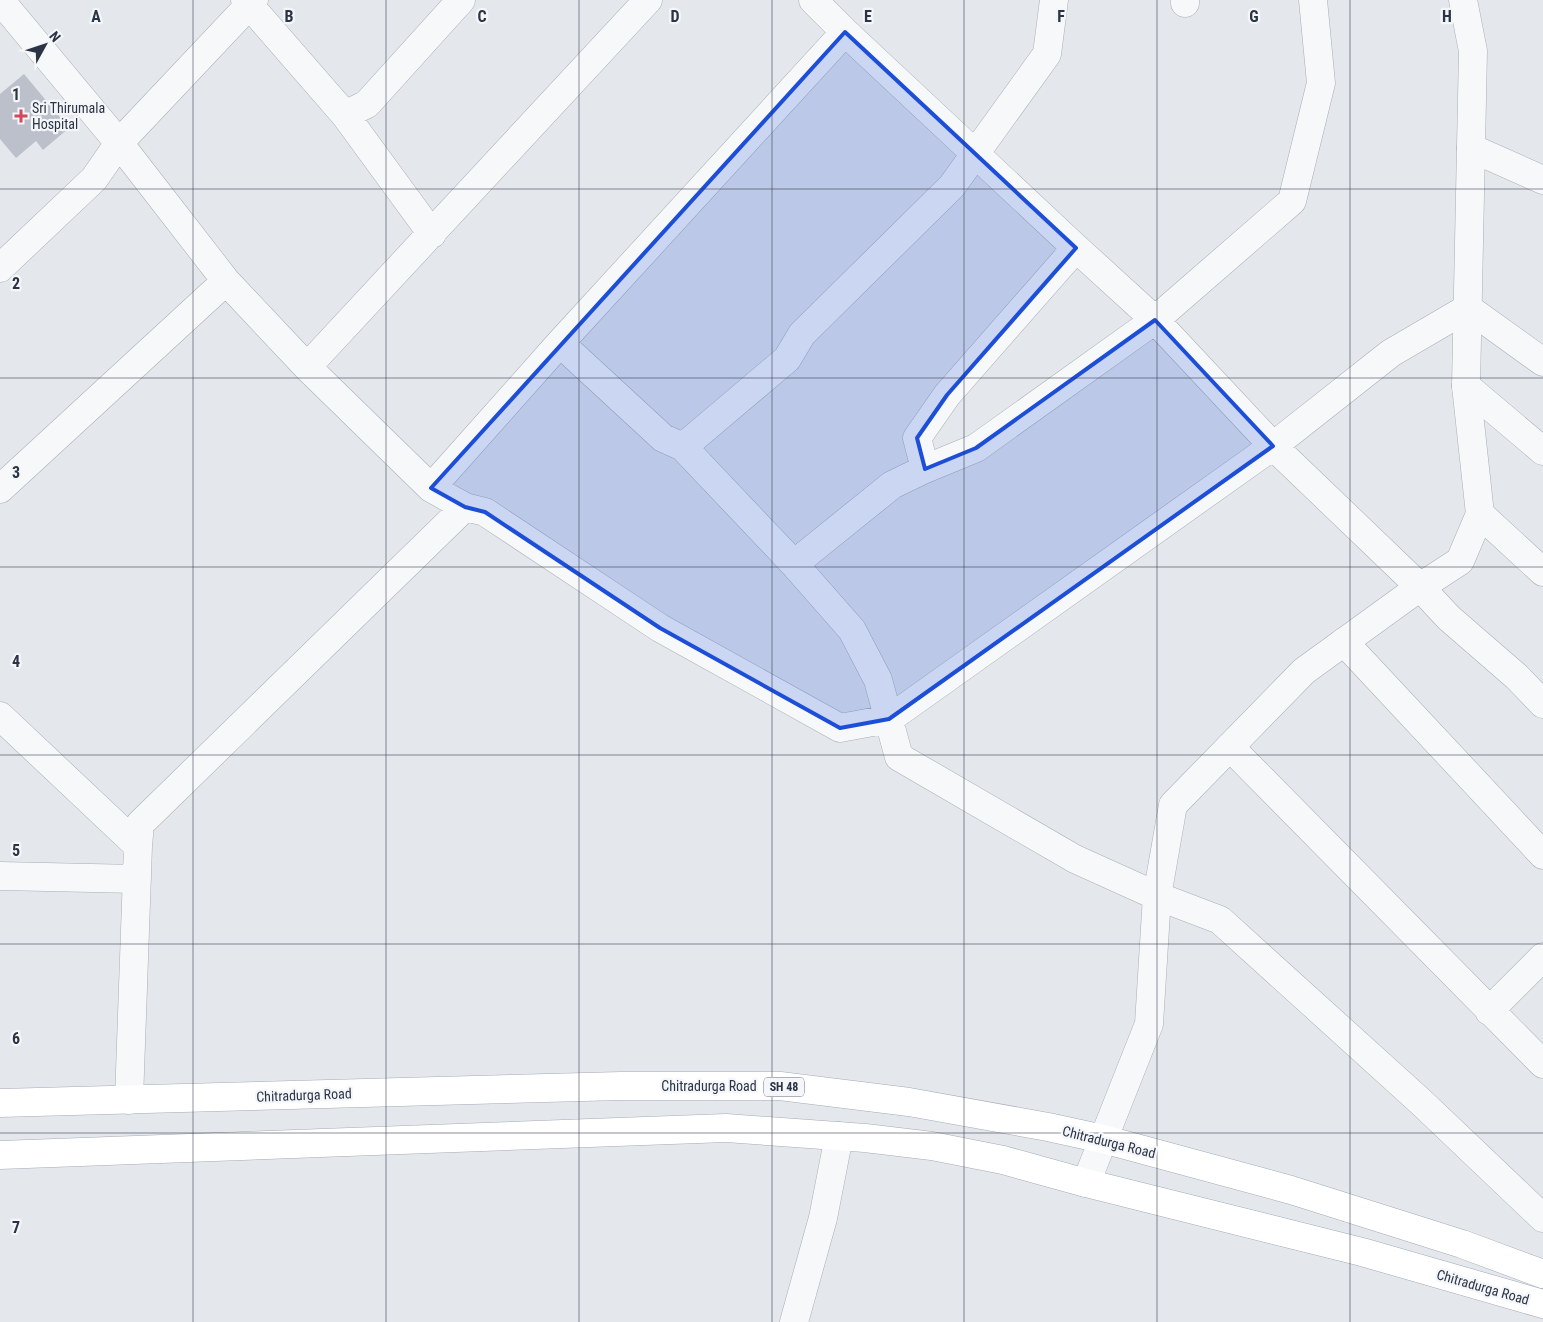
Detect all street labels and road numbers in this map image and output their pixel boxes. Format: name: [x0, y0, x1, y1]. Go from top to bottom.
street label: Chitradurga Road: [661, 1078, 757, 1094]
road number: SH 48: [764, 1078, 804, 1096]
street label: Chitradurga Road: [256, 1085, 352, 1105]
street label: Chitradurga Road: [1061, 1123, 1157, 1161]
street label: Chitradurga Road: [1435, 1266, 1531, 1308]

